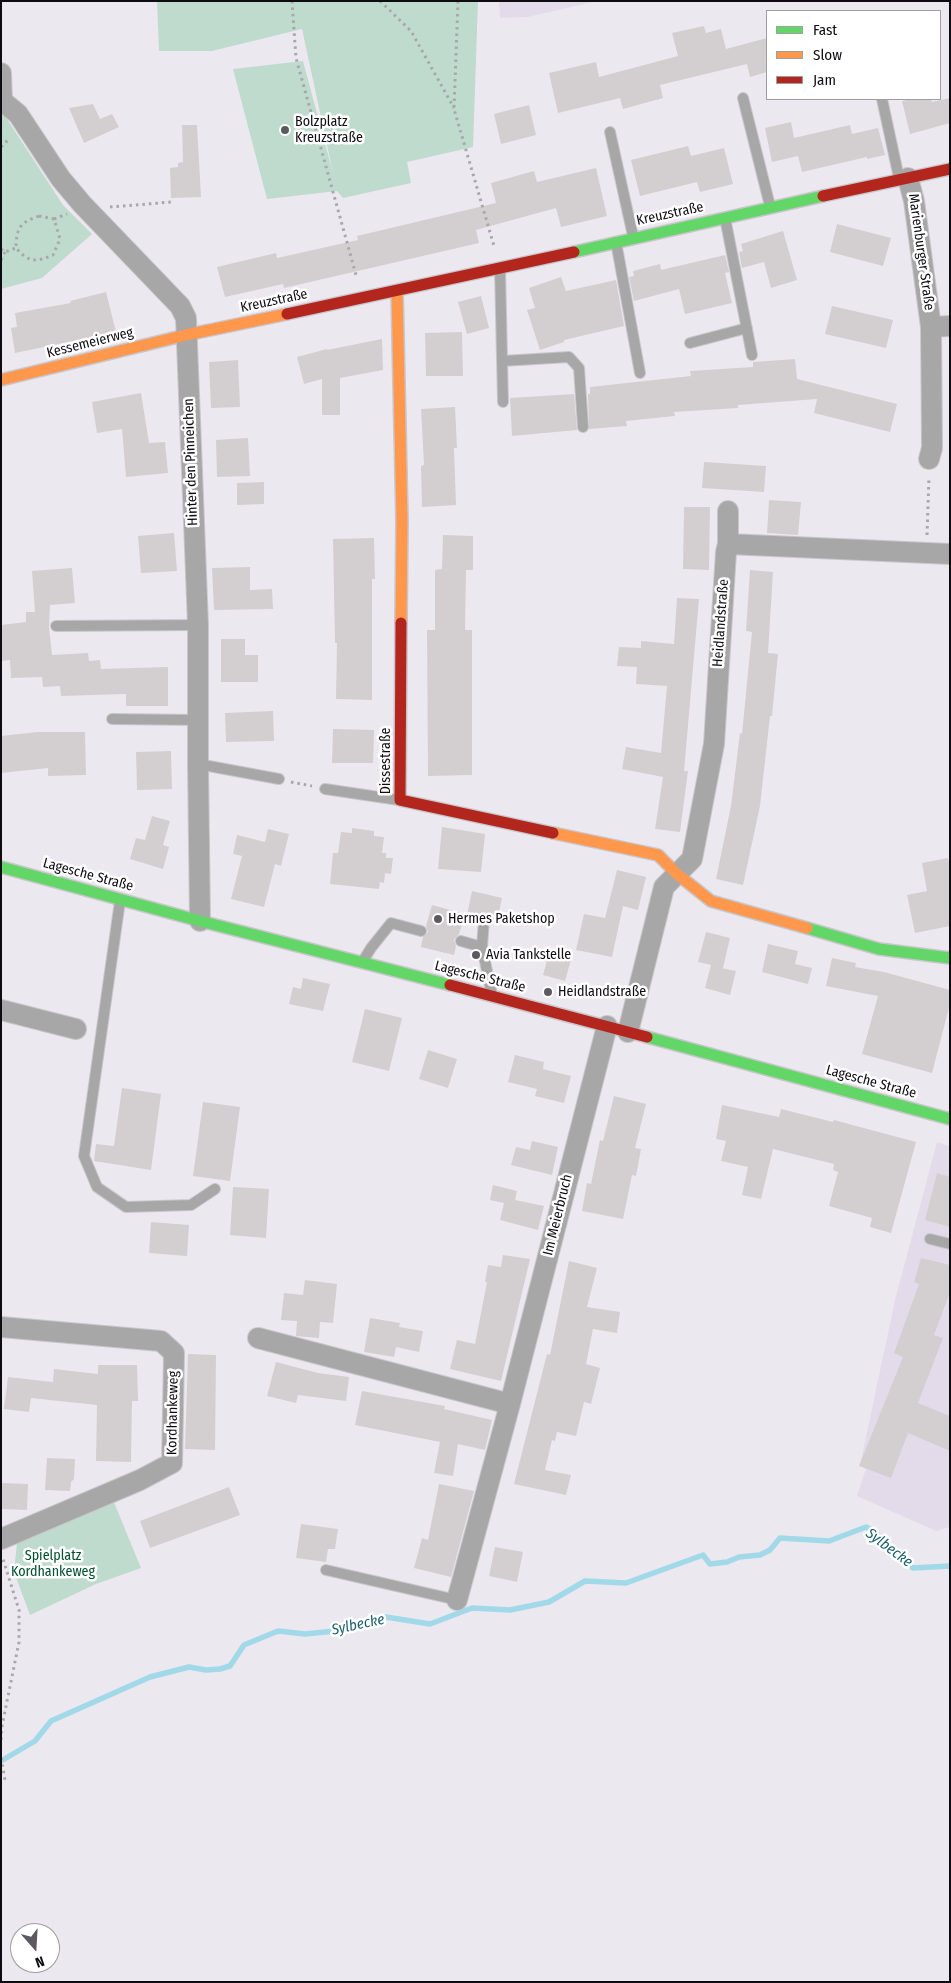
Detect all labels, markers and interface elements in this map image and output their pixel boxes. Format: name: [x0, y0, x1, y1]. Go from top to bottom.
legend: [766, 10, 941, 100]
text: Fast: [813, 21, 837, 39]
text: Slow: [813, 46, 842, 64]
text: Jam: [813, 71, 836, 89]
place label: Bolzplatz Kreuzstraße: [295, 114, 363, 146]
marker: Bolzplatz Kreuzstraße: [279, 124, 291, 136]
street label: Marienburger Straße: [904, 193, 938, 311]
street label: Kreuzstraße: [635, 199, 705, 229]
street label: Kreuzstraße: [239, 286, 309, 316]
street label: Kessemeierweg: [45, 324, 135, 362]
street label: Hinter den Pinneichen: [180, 398, 202, 526]
street label: Heidlandstraße: [710, 578, 732, 668]
street label: Dissestraße: [378, 728, 394, 794]
street label: Lagesche Straße: [41, 855, 135, 895]
place label: Hermes Paketshop: [448, 911, 555, 927]
marker: Hermes Paketshop: [432, 913, 444, 925]
place label: Avia Tankstelle: [486, 947, 571, 963]
marker: Avia Tankstelle: [470, 949, 482, 961]
street label: Lagesche Straße: [433, 958, 527, 996]
place label: Heidlandstraße: [558, 984, 646, 1000]
marker: Heidlandstraße: [542, 986, 554, 998]
street label: Lagesche Straße: [824, 1062, 918, 1102]
street label: Im Meierbruch: [540, 1173, 576, 1257]
street label: Kordhankeweg: [164, 1371, 182, 1455]
water label: Sylbecke: [862, 1525, 916, 1571]
park label: Spielplatz Kordhankeweg: [11, 1548, 95, 1580]
water label: Sylbecke: [330, 1611, 386, 1639]
north arrow: [10, 1923, 60, 1973]
text: N: [33, 1952, 46, 1971]

